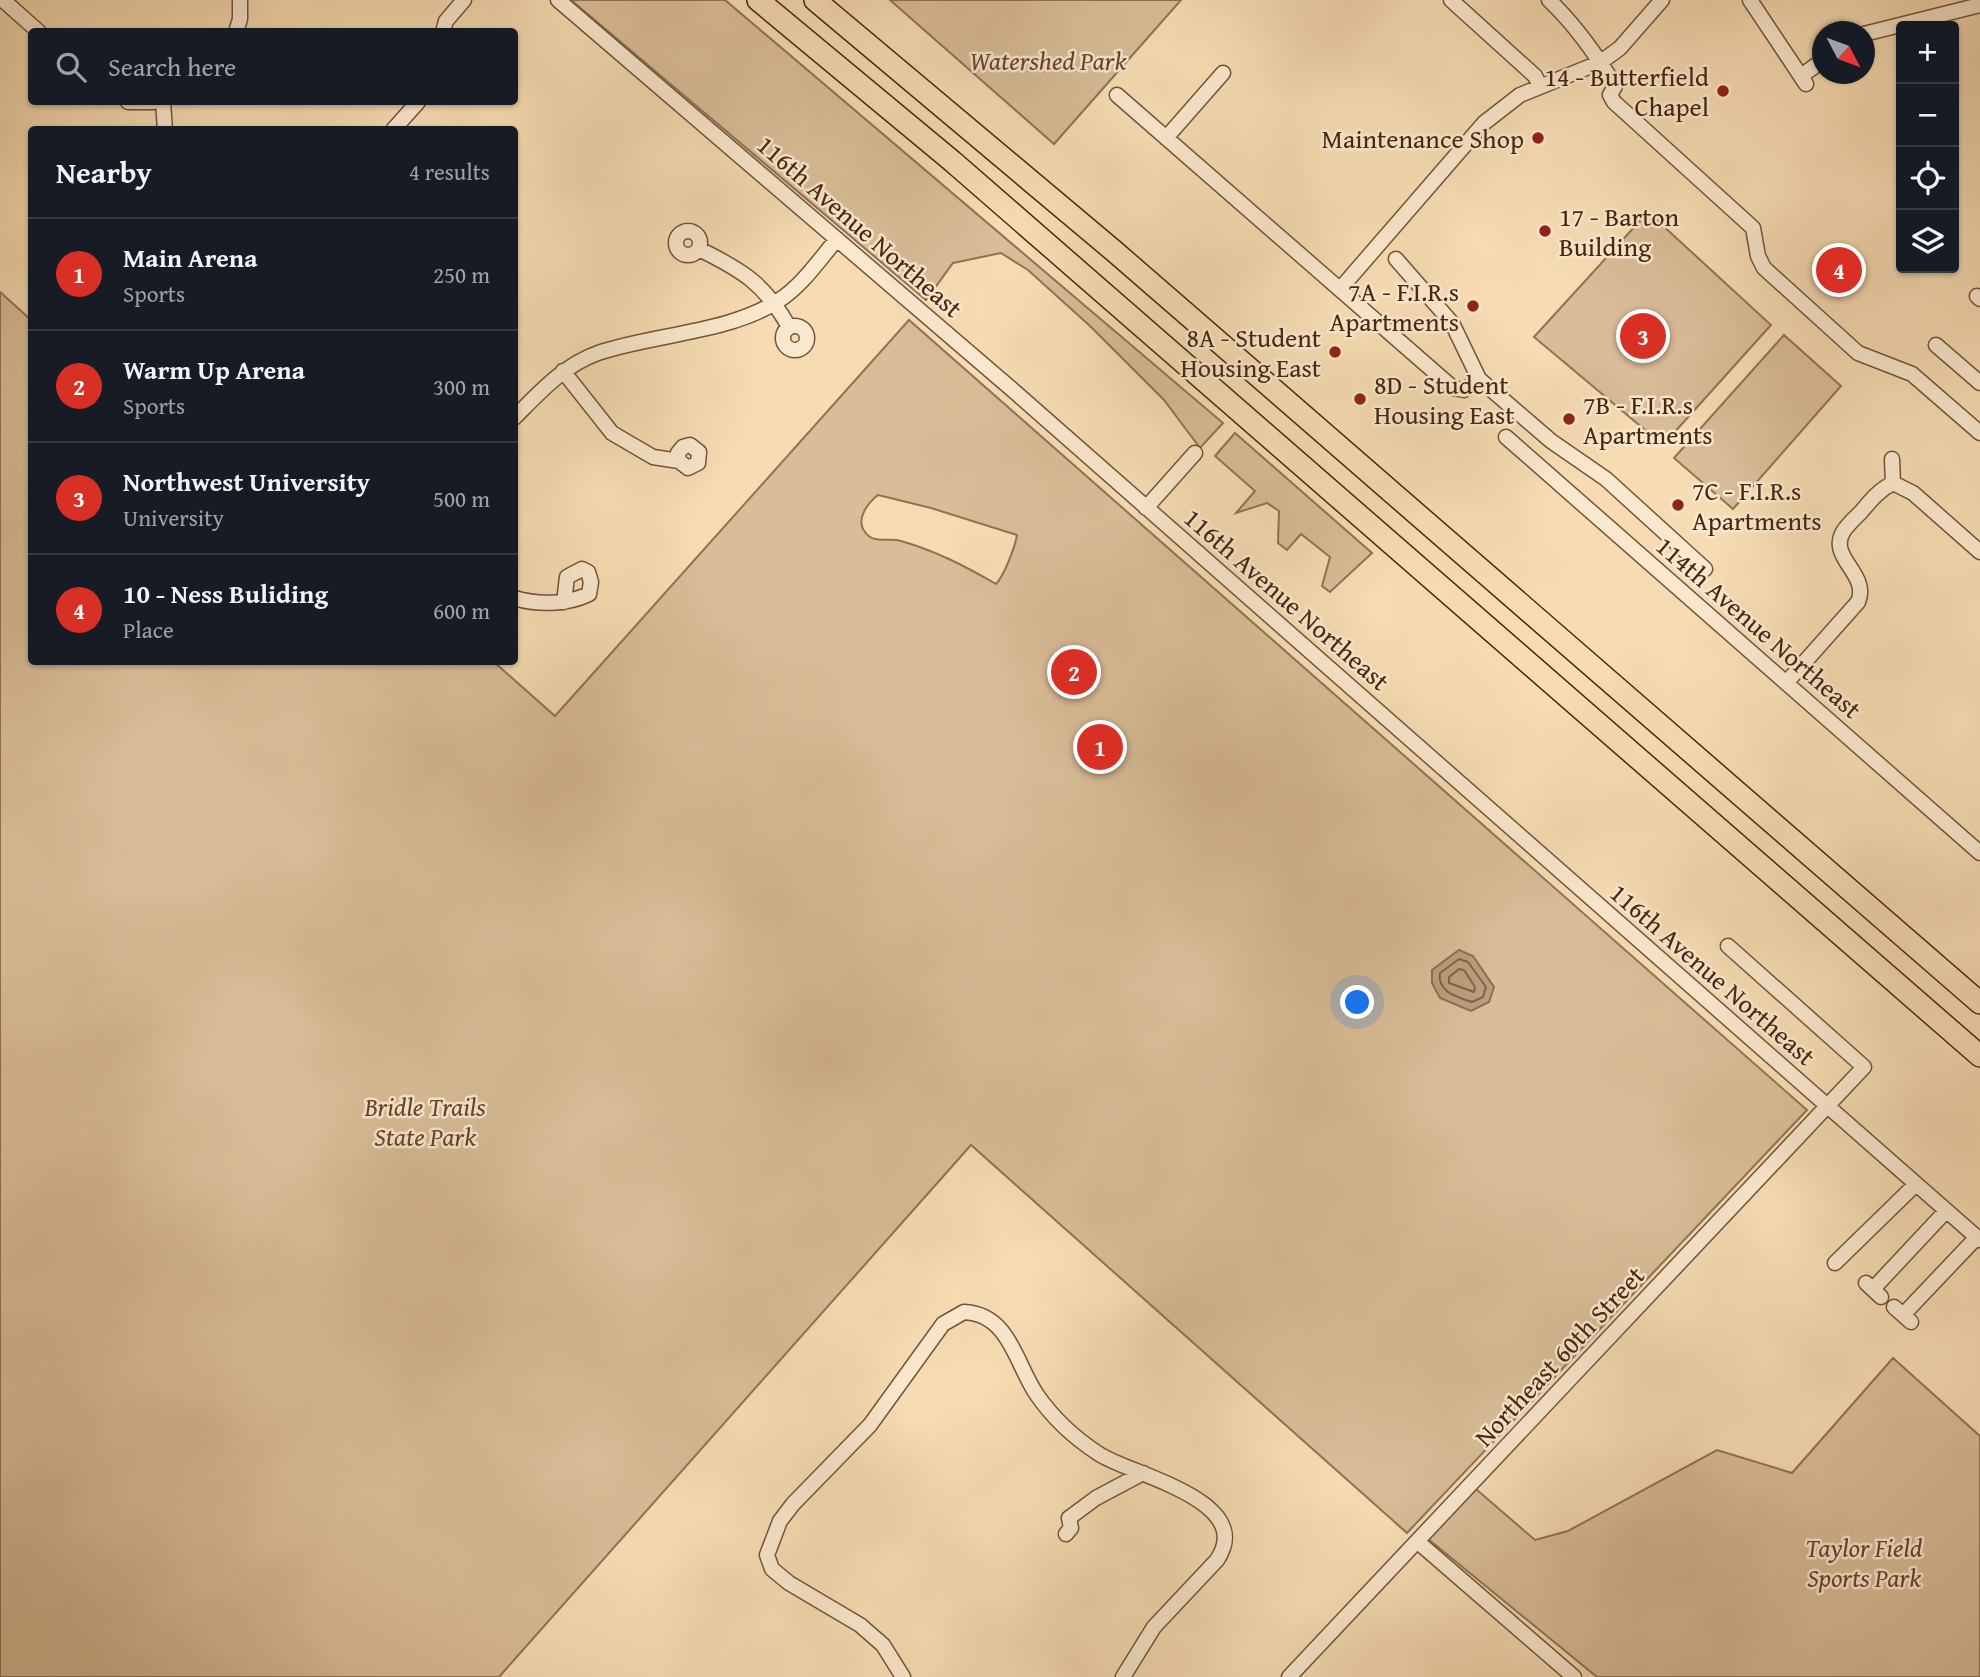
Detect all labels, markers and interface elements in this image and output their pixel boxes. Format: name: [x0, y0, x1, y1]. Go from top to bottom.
north arrow: [1812, 21, 1875, 84]
map controls: [1896, 21, 1959, 273]
button: +: [1896, 21, 1959, 84]
search box: [28, 28, 518, 105]
park label: Watershed Park: [970, 41, 1126, 80]
text: Search here: [108, 47, 236, 86]
icon: search: [52, 48, 90, 86]
place label: 14 - Butterfield Chapel: [1544, 57, 1709, 126]
marker: 14 - Butterfield Chapel: [1715, 83, 1731, 99]
button: −: [1896, 84, 1959, 147]
place label: Maintenance Shop: [1322, 119, 1524, 158]
street label: 116th Avenue Northeast: [749, 126, 971, 326]
marker: Maintenance Shop: [1530, 130, 1546, 146]
button: locate: [1896, 147, 1959, 210]
text: Nearby: [56, 150, 152, 194]
text: 4 results: [409, 155, 490, 188]
place label: 17 - Barton Building: [1559, 197, 1680, 266]
button: layers: [1896, 210, 1959, 273]
marker: 17 - Barton Building: [1537, 223, 1553, 239]
text: Main Arena: [123, 238, 257, 277]
pin: 4: [1816, 244, 1862, 296]
text: 1: [73, 258, 85, 291]
text: 250 m: [433, 258, 490, 291]
place label: 7A - F.I.R.s Apartments: [1329, 272, 1459, 341]
text: Sports: [123, 277, 185, 310]
marker: 7A - F.I.R.s Apartments: [1465, 298, 1481, 314]
pin: 3: [1620, 310, 1666, 362]
place label: 8A - Student Housing East: [1181, 318, 1321, 387]
marker: 8A - Student Housing East: [1327, 344, 1343, 360]
text: Warm Up Arena: [123, 350, 305, 389]
place label: 8D - Student Housing East: [1374, 365, 1514, 434]
text: 2: [73, 370, 85, 403]
text: 300 m: [433, 370, 490, 403]
place label: 7B - F.I.R.s Apartments: [1583, 385, 1713, 454]
text: Sports: [123, 389, 185, 422]
marker: 8D - Student Housing East: [1352, 391, 1368, 407]
marker: 7B - F.I.R.s Apartments: [1561, 411, 1577, 427]
text: Northwest University: [123, 462, 370, 501]
place label: 7C - F.I.R.s Apartments: [1692, 471, 1822, 540]
text: 3: [73, 482, 85, 515]
text: 500 m: [433, 482, 490, 515]
marker: 7C - F.I.R.s Apartments: [1670, 497, 1686, 513]
street label: 116th Avenue Northeast: [1176, 499, 1398, 699]
text: University: [123, 501, 224, 534]
street label: 114th Avenue Northeast: [1648, 527, 1870, 727]
text: 10 - Ness Buliding: [123, 574, 328, 613]
text: 4: [73, 594, 85, 627]
text: 600 m: [433, 594, 490, 627]
text: Place: [123, 613, 174, 646]
pin: 2: [1051, 646, 1097, 698]
pin: 1: [1077, 721, 1123, 773]
street label: 116th Avenue Northeast: [1602, 874, 1824, 1074]
your location: [1340, 985, 1374, 1019]
park label: Bridle Trails State Park: [363, 1087, 486, 1156]
street label: Northeast 60th Street: [1465, 1257, 1653, 1455]
park label: Taylor Field Sports Park: [1806, 1528, 1922, 1597]

